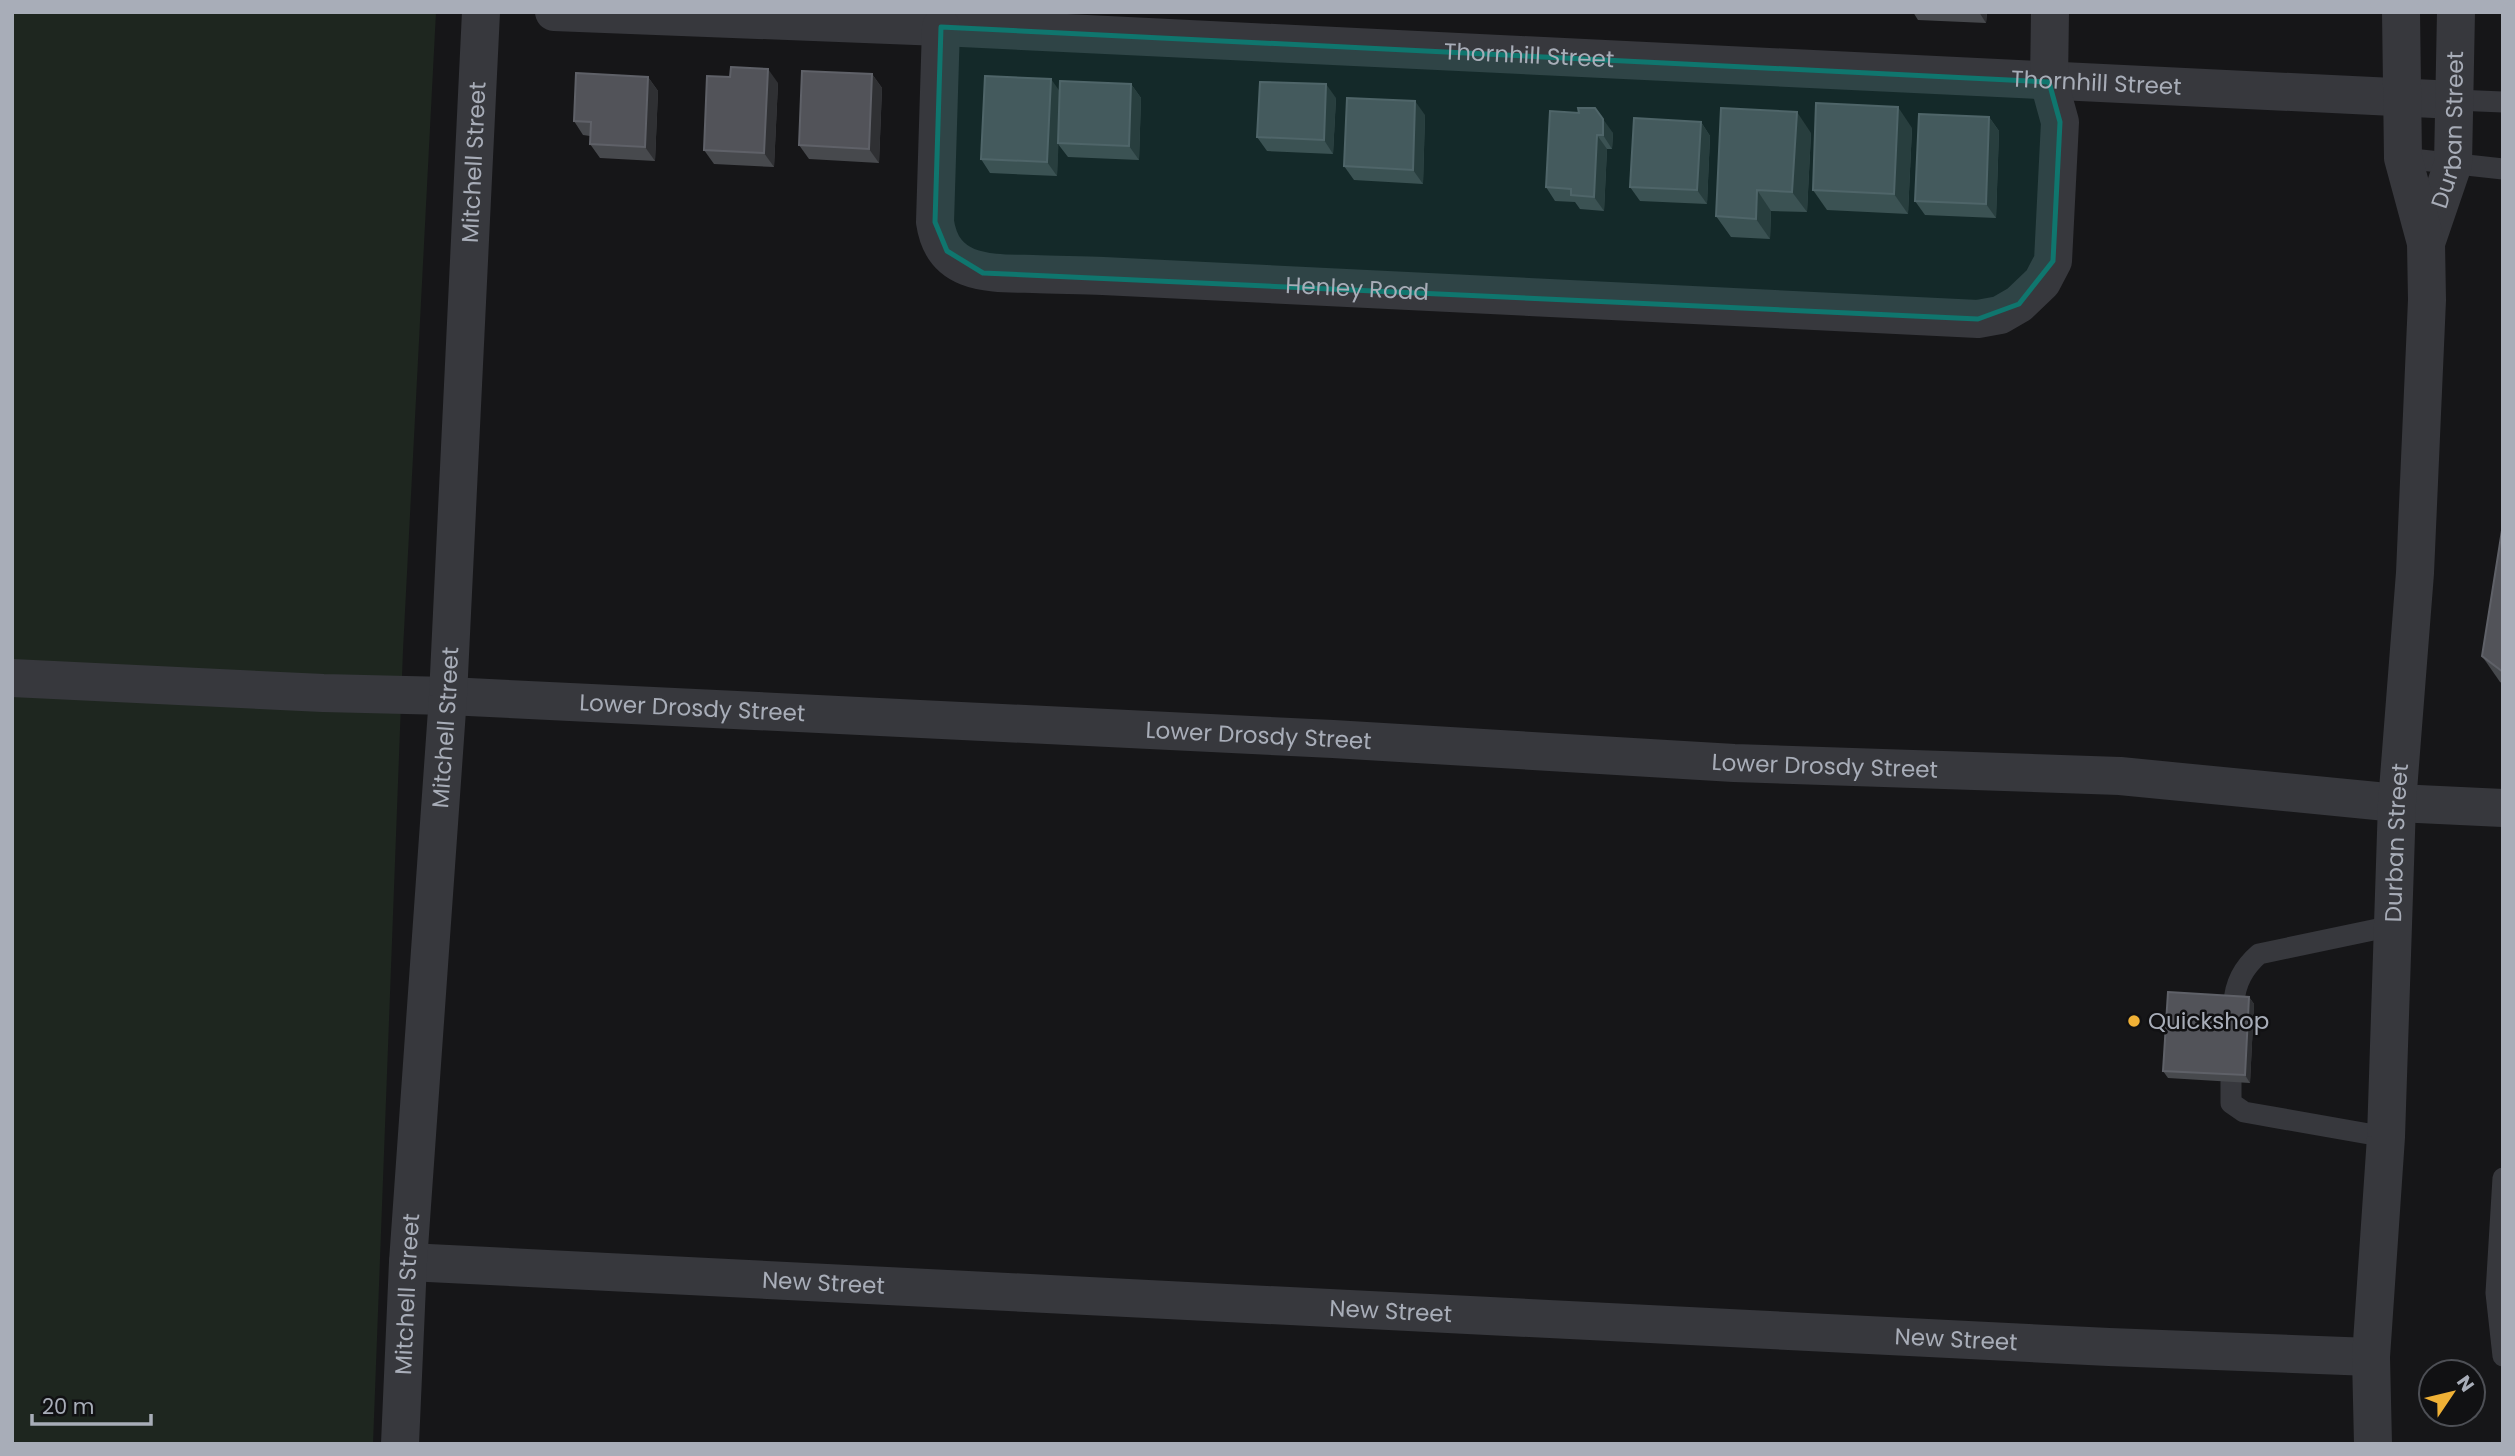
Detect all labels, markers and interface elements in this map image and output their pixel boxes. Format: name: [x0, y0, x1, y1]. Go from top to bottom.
street label: Thornhill Street: [1443, 35, 1615, 75]
street label: Durban Street: [2423, 51, 2471, 213]
street label: Thornhill Street: [2010, 63, 2182, 103]
street label: Mitchell Street: [454, 81, 494, 244]
street label: Henley Road: [1285, 269, 1430, 308]
street label: Mitchell Street: [424, 646, 466, 809]
street label: Lower Drosdy Street: [579, 686, 806, 729]
street label: Lower Drosdy Street: [1145, 714, 1373, 757]
street label: Lower Drosdy Street: [1711, 746, 1938, 786]
street label: Durban Street: [2377, 762, 2416, 923]
place label: Quickshop: [2148, 1005, 2269, 1037]
marker: Quickshop: [2126, 1013, 2142, 1029]
street label: Mitchell Street: [387, 1212, 427, 1376]
street label: New Street: [761, 1264, 886, 1302]
street label: New Street: [1329, 1292, 1453, 1330]
street label: New Street: [1894, 1320, 2018, 1358]
north arrow: [2417, 1358, 2487, 1428]
text: N: [2450, 1370, 2481, 1397]
scale bar: [32, 1382, 150, 1426]
text: 20 m: [42, 1392, 95, 1421]

